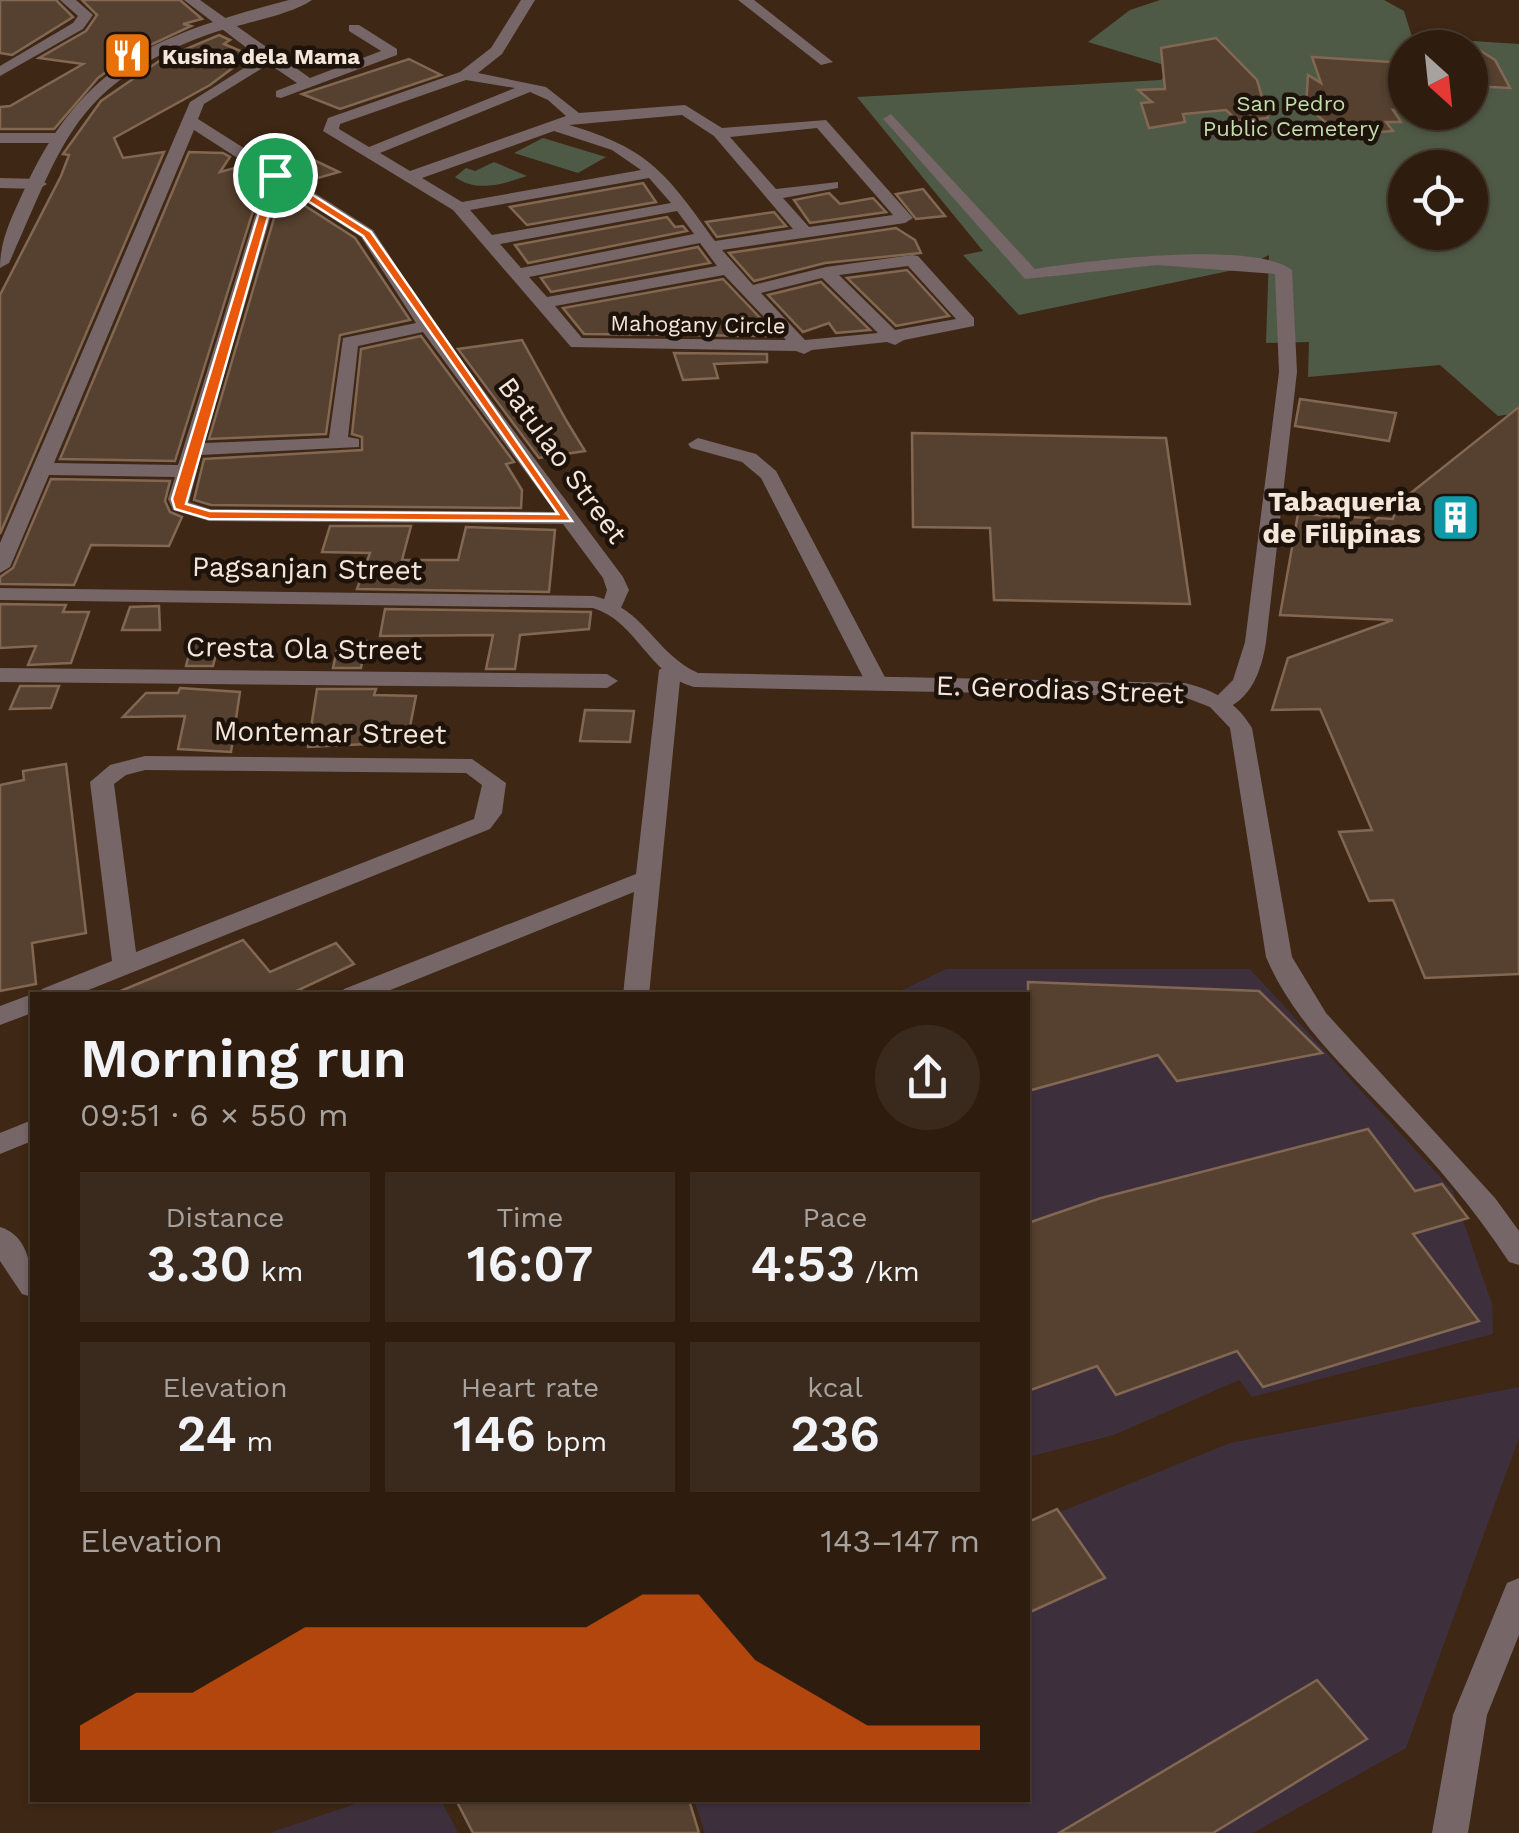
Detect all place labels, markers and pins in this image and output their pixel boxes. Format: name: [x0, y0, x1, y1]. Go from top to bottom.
restaurant icon: Kusina dela Mama: [101, 30, 153, 82]
place label: Kusina dela Mama: [162, 44, 360, 69]
pin: [233, 133, 318, 218]
place label: Tabaqueria de Filipinas: [1262, 485, 1422, 550]
building icon: Tabaqueria de Filipinas: [1430, 491, 1482, 543]

